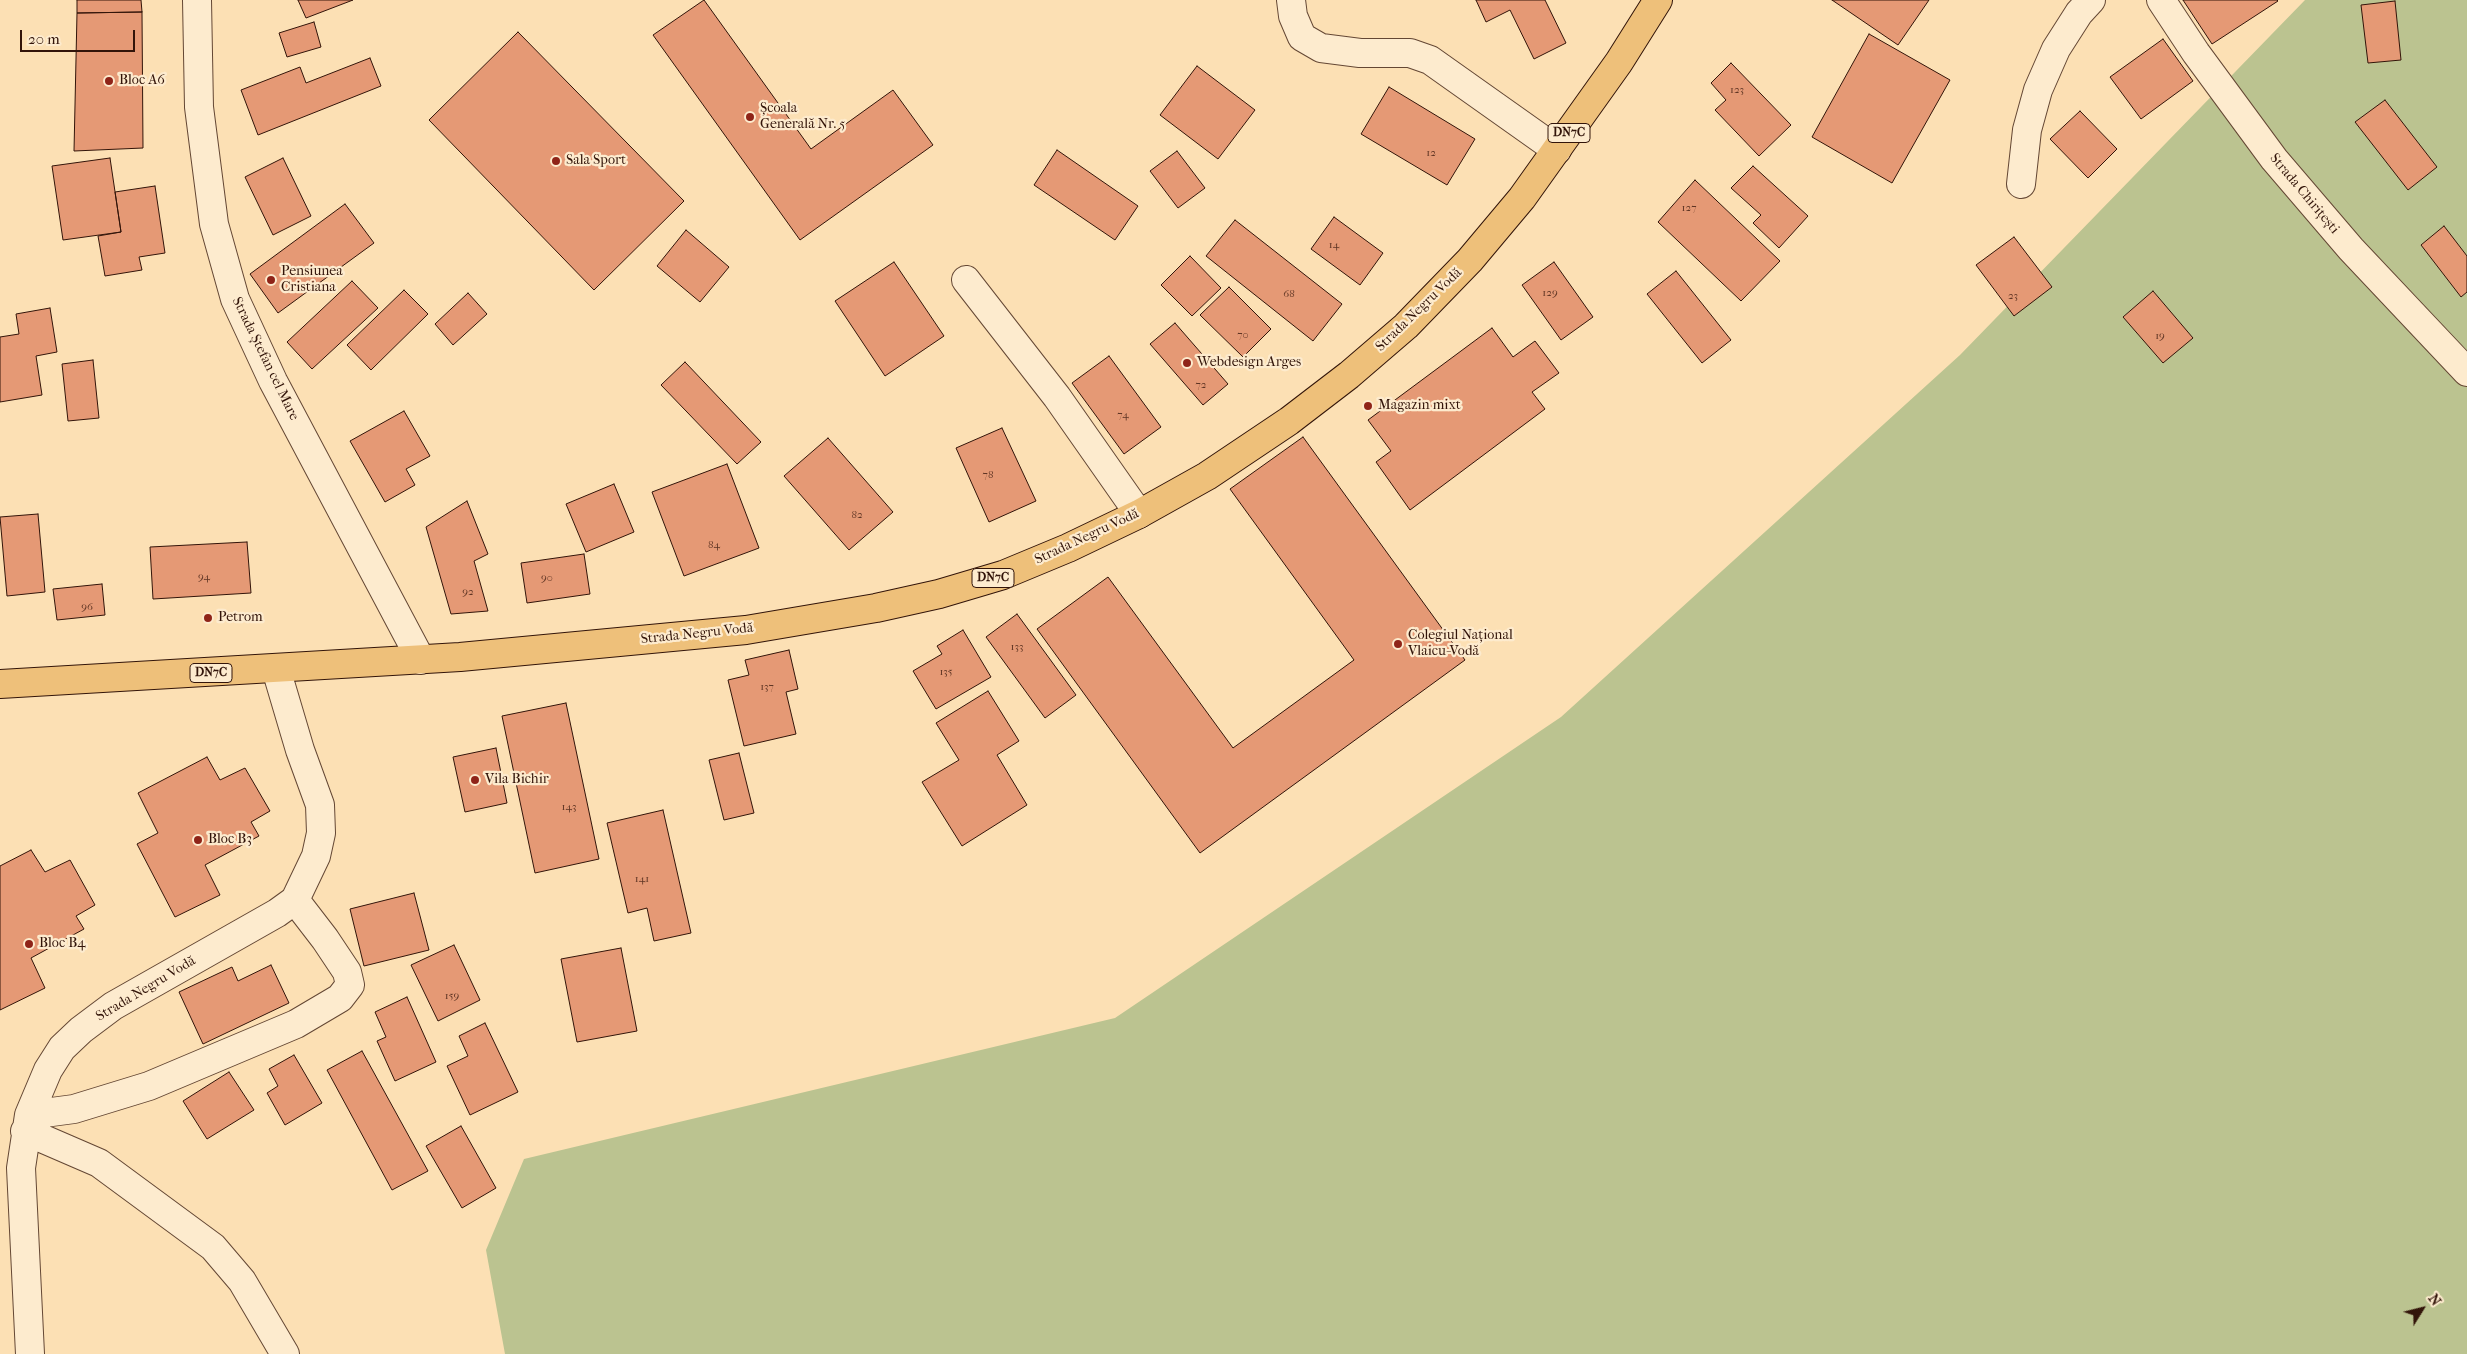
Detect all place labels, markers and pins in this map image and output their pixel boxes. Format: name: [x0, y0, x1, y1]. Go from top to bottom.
place label: Bloc A6: [119, 73, 165, 89]
marker: Bloc A6: [103, 75, 115, 87]
place label: Școala Generală Nr. 5: [760, 101, 845, 134]
marker: Școala Generală Nr. 5: [744, 111, 756, 123]
place label: Sala Sport: [566, 153, 626, 169]
marker: Sala Sport: [550, 155, 562, 167]
place label: Pensiunea Cristiana: [281, 264, 343, 296]
marker: Pensiunea Cristiana: [265, 274, 277, 286]
place label: Webdesign Arges: [1197, 355, 1301, 371]
marker: Webdesign Arges: [1181, 357, 1193, 369]
place label: Magazin mixt: [1378, 398, 1461, 414]
marker: Magazin mixt: [1362, 400, 1374, 412]
place label: Petrom: [218, 610, 263, 626]
marker: Petrom: [202, 612, 214, 624]
place label: Colegiul Național Vlaicu-Vodă: [1408, 628, 1513, 660]
marker: Colegiul Național Vlaicu-Vodă: [1392, 638, 1404, 650]
place label: Vila Bichir: [485, 772, 549, 788]
marker: Vila Bichir: [469, 774, 481, 786]
place label: Bloc B3: [208, 832, 252, 848]
marker: Bloc B3: [192, 834, 204, 846]
place label: Bloc B4: [39, 936, 86, 952]
marker: Bloc B4: [23, 938, 35, 950]

